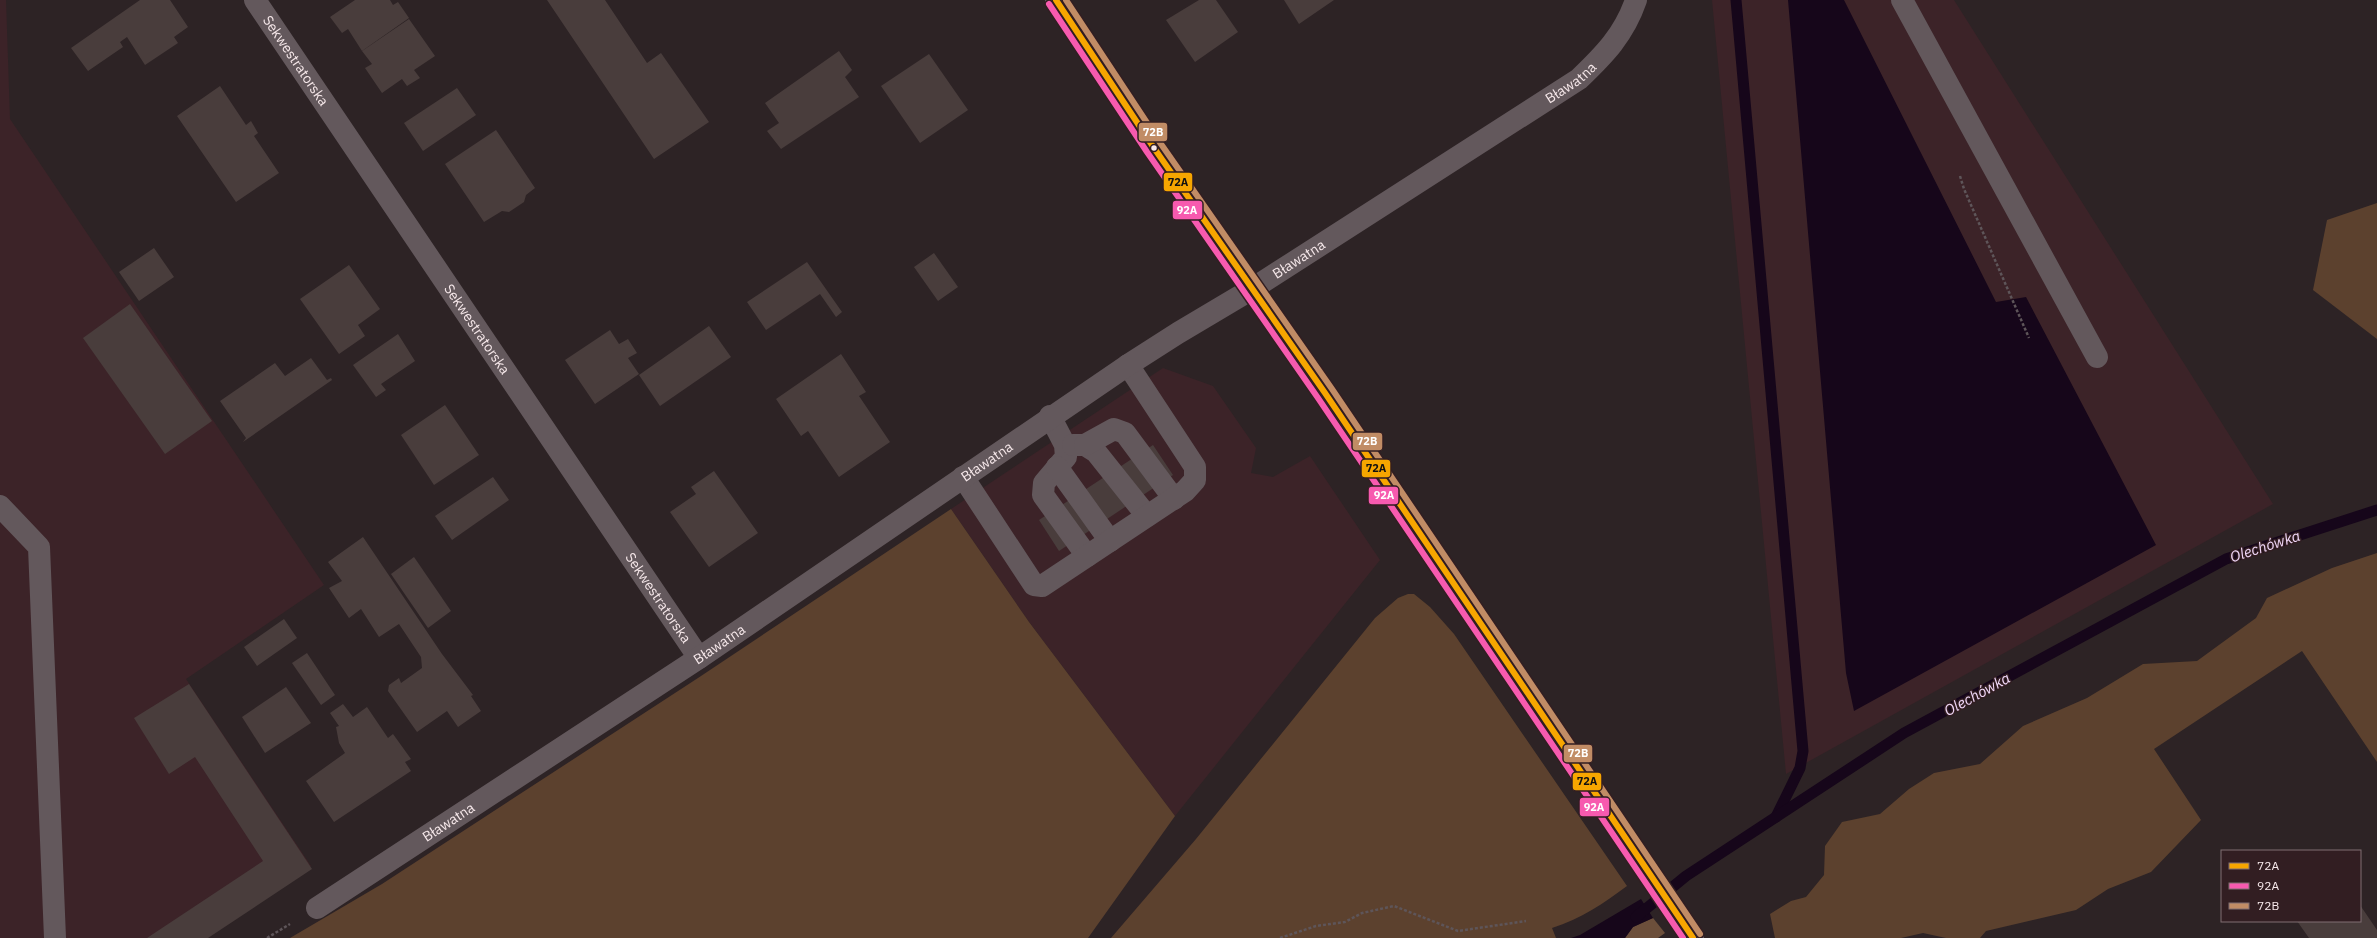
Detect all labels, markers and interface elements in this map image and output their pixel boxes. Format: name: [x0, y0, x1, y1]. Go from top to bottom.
street label: Sekwestratorska: [259, 12, 333, 110]
street label: Bławatna: [1542, 58, 1600, 107]
line badge: 72B: [1138, 122, 1168, 142]
text: 72B: [1143, 125, 1163, 139]
unlabelled marker: [1149, 143, 1159, 153]
line badge: 72A: [1163, 172, 1193, 192]
text: 72A: [1168, 175, 1189, 189]
line badge: 92A: [1172, 200, 1203, 220]
text: 92A: [1177, 203, 1198, 217]
street label: Bławatna: [1269, 235, 1329, 283]
street label: Sekwestratorska: [440, 280, 514, 378]
line badge: 72B: [1352, 432, 1383, 451]
text: 72B: [1357, 434, 1377, 448]
street label: Bławatna: [957, 437, 1017, 486]
line badge: 72A: [1361, 459, 1391, 478]
text: 72A: [1366, 461, 1387, 475]
line badge: 92A: [1368, 486, 1399, 505]
text: 92A: [1374, 488, 1395, 502]
water label: Olechówka: [2227, 526, 2303, 566]
street label: Sekwestratorska: [621, 549, 695, 647]
street label: Bławatna: [690, 620, 749, 668]
water label: Olechówka: [1941, 668, 2014, 720]
line badge: 72B: [1563, 744, 1593, 763]
text: 72B: [1568, 746, 1588, 760]
line badge: 72A: [1572, 772, 1602, 791]
text: 72A: [1577, 774, 1598, 788]
line badge: 92A: [1579, 797, 1610, 817]
street label: Bławatna: [419, 798, 478, 846]
text: 92A: [1584, 800, 1605, 814]
legend: [2221, 850, 2361, 922]
text: 72A: [2257, 858, 2279, 873]
text: 92A: [2257, 878, 2279, 893]
text: 72B: [2257, 898, 2279, 913]

